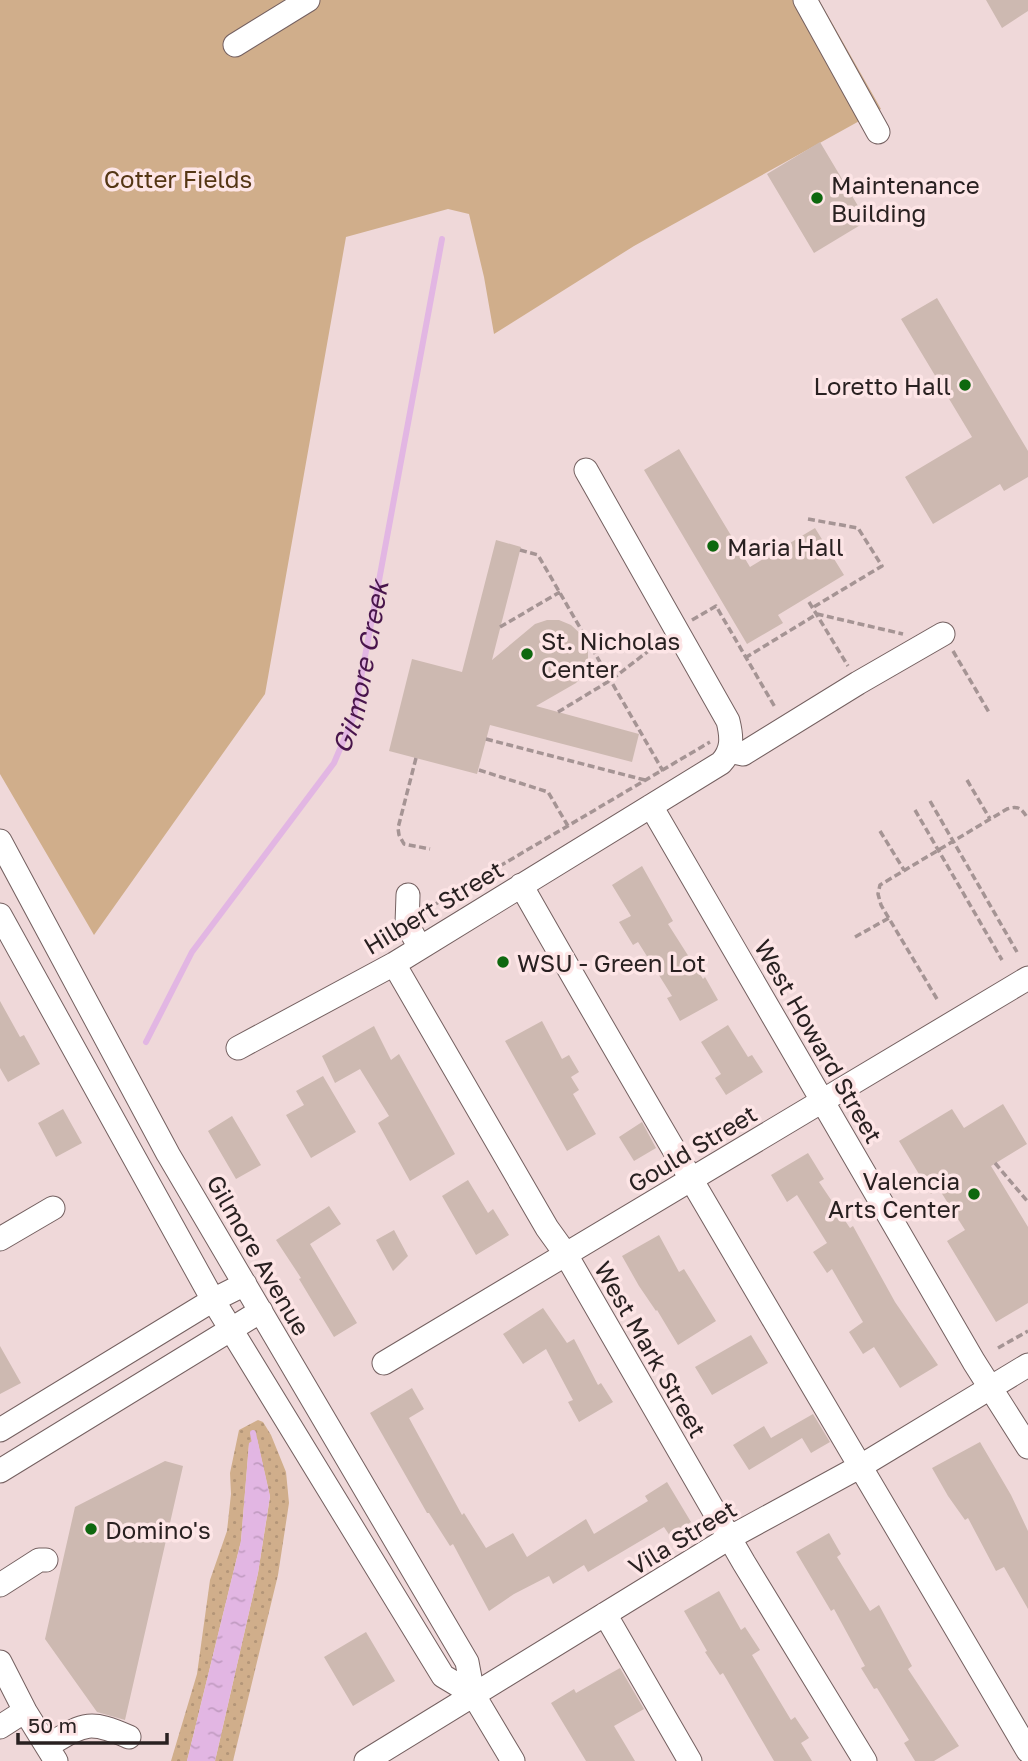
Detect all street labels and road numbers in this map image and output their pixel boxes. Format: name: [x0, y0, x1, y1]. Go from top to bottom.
street label: Hilbert Street: [358, 854, 508, 960]
street label: West Howard Street: [749, 934, 889, 1148]
street label: Gould Street: [622, 1098, 762, 1198]
street label: Gilmore Avenue: [201, 1170, 317, 1340]
street label: West Mark Street: [589, 1256, 713, 1442]
street label: Vila Street: [623, 1493, 741, 1581]

